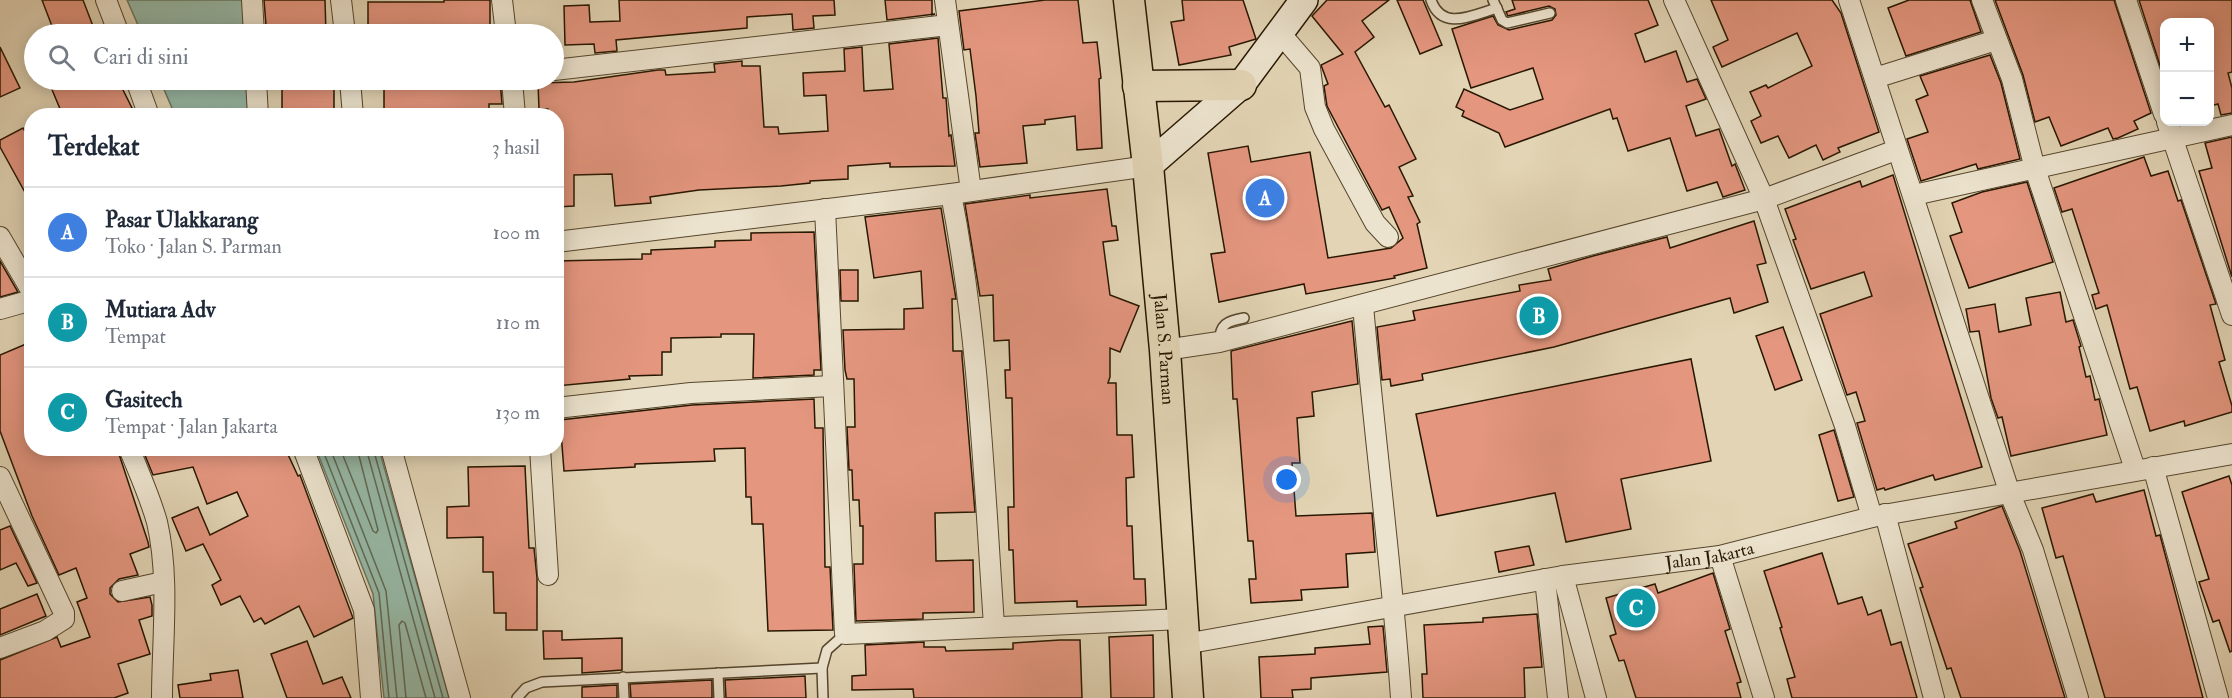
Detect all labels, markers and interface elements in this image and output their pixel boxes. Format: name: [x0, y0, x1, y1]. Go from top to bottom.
map controls: [2160, 18, 2214, 126]
button: +: [2160, 18, 2214, 72]
search box: [24, 24, 564, 90]
icon: search: [45, 41, 78, 74]
text: Cari di sini: [93, 43, 189, 71]
button: −: [2160, 72, 2214, 126]
text: Terdekat: [48, 131, 139, 163]
text: 3 hasil: [492, 135, 540, 160]
pin: A: [1246, 176, 1284, 220]
text: Pasar Ulakkarang: [105, 206, 258, 234]
text: A: [61, 220, 74, 245]
text: 100 m: [493, 220, 540, 245]
text: Toko · Jalan S. Parman: [105, 234, 282, 259]
street label: Jalan S. Parman: [1148, 292, 1180, 406]
pin: B: [1520, 294, 1558, 338]
text: Mutiara Adv: [105, 296, 215, 324]
text: B: [61, 310, 74, 335]
text: 110 m: [496, 310, 540, 335]
text: Tempat: [105, 324, 166, 349]
text: Gasitech: [105, 386, 183, 414]
text: C: [60, 400, 75, 425]
text: 130 m: [495, 400, 540, 425]
text: Tempat · Jalan Jakarta: [105, 414, 278, 439]
your location: [1272, 465, 1301, 494]
street label: Jalan Jakarta: [1663, 536, 1757, 575]
pin: C: [1616, 586, 1656, 630]

